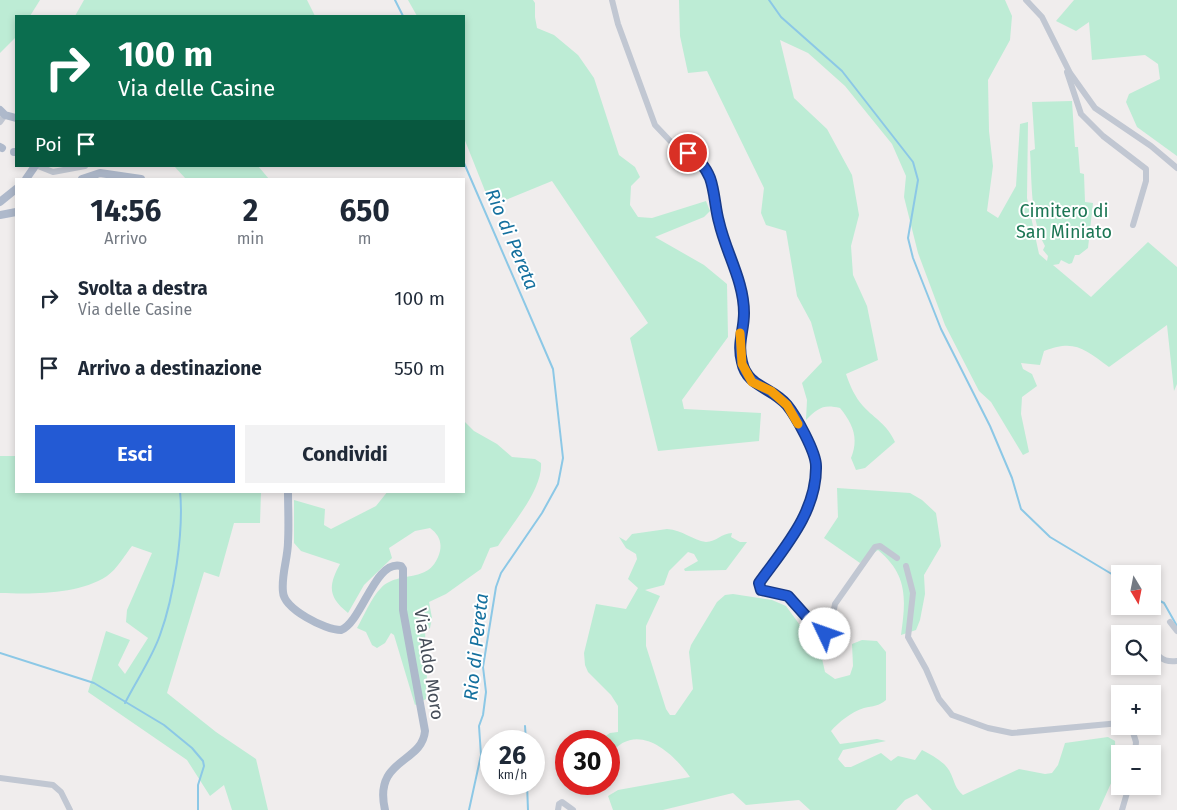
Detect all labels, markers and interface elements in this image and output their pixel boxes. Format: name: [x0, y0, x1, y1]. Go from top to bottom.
text: 100 m: [118, 33, 213, 75]
icon: right: [35, 35, 100, 100]
text: Via delle Casine: [118, 75, 275, 102]
icon: arrive: [72, 130, 100, 158]
pin: [667, 132, 709, 174]
text: Poi: [35, 133, 62, 156]
icon: arrive: [674, 139, 702, 167]
water label: Rio di Pereta: [480, 185, 544, 293]
text: 14:56: [90, 193, 161, 229]
text: 2: [243, 193, 258, 229]
text: 650: [339, 193, 390, 229]
park label: Cimitero di San Miniato: [1016, 200, 1112, 243]
text: Arrivo: [104, 229, 147, 248]
text: min: [237, 229, 264, 248]
text: m: [358, 229, 371, 248]
text: Svolta a destra: [78, 277, 208, 300]
icon: right: [35, 284, 63, 312]
text: 100 m: [394, 287, 445, 310]
text: Via delle Casine: [78, 300, 192, 319]
icon: arrive: [35, 354, 63, 382]
text: Arrivo a destinazione: [78, 357, 262, 380]
text: 550 m: [394, 357, 445, 380]
button: Esci: [35, 425, 235, 483]
button: Condividi: [245, 425, 445, 483]
north arrow: [1111, 565, 1161, 615]
map controls: [1111, 565, 1161, 795]
water label: Rio di Pereta: [459, 592, 493, 702]
street label: Via Aldo Moro: [409, 607, 449, 721]
position arrow: [798, 607, 850, 659]
button: search: [1111, 625, 1161, 675]
button: +: [1111, 685, 1161, 735]
speed limit sign: 30: [555, 730, 620, 795]
text: 26: [499, 741, 526, 771]
button: −: [1111, 745, 1161, 795]
text: km/h: [498, 768, 527, 782]

